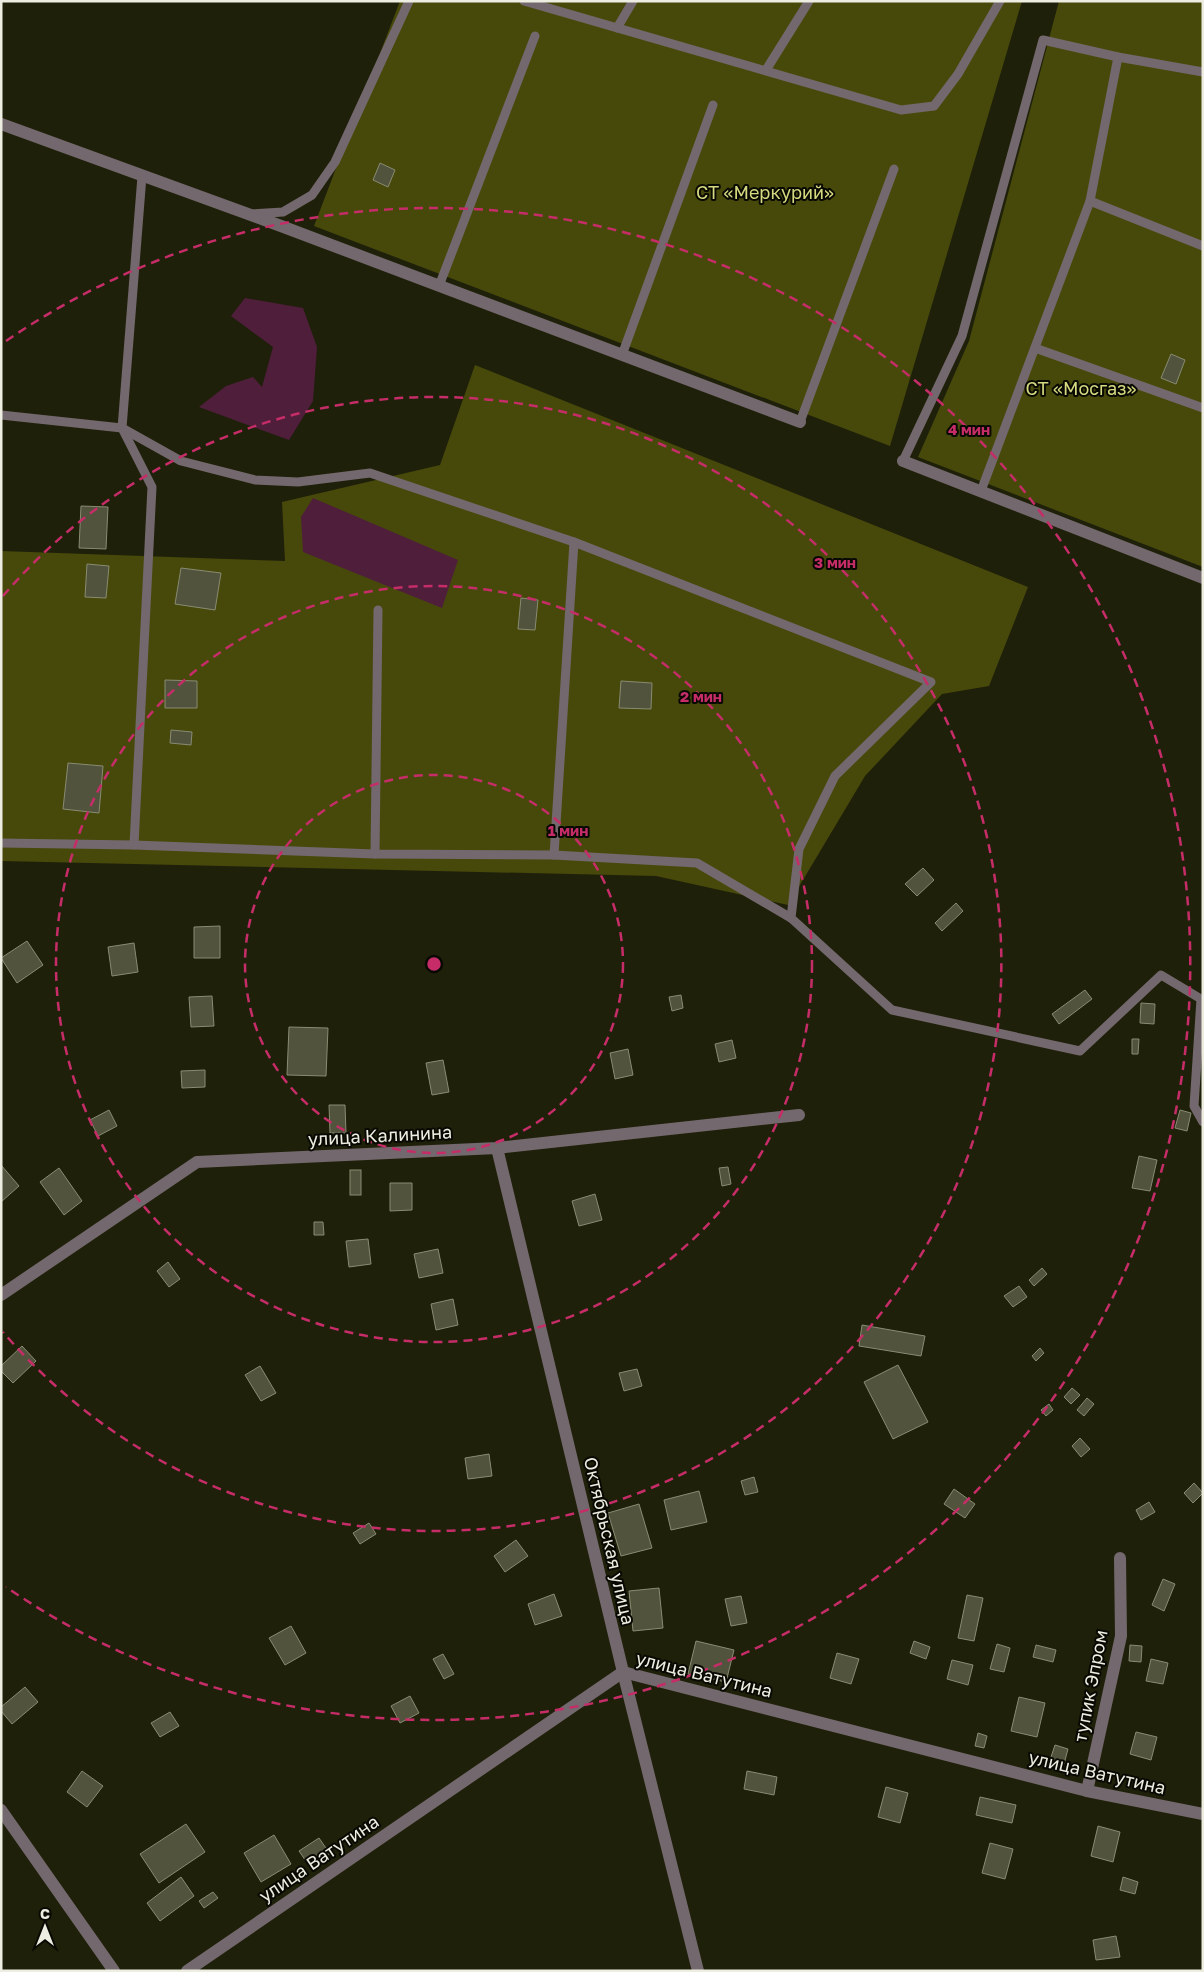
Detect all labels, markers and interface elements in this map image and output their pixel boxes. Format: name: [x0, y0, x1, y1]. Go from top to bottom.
park label: СТ «Меркурий»: [696, 181, 834, 203]
park label: СТ «Мосгаз»: [1026, 377, 1137, 399]
text: 4 мин: [948, 420, 990, 438]
text: 3 мин: [814, 553, 856, 571]
text: 2 мин: [680, 687, 722, 705]
text: 1 мин: [548, 821, 588, 839]
centre of rings: [425, 955, 443, 973]
street label: улица Калинина: [307, 1120, 453, 1150]
street label: Октябрьская улица: [580, 1455, 640, 1627]
street label: тупик Эпром: [1068, 1628, 1112, 1744]
street label: улица Ватутина: [634, 1646, 775, 1702]
street label: улица Ватутина: [1027, 1746, 1168, 1798]
street label: улица Ватутина: [254, 1810, 383, 1906]
north arrow: [20, 1902, 70, 1952]
text: С: [40, 1905, 50, 1922]

